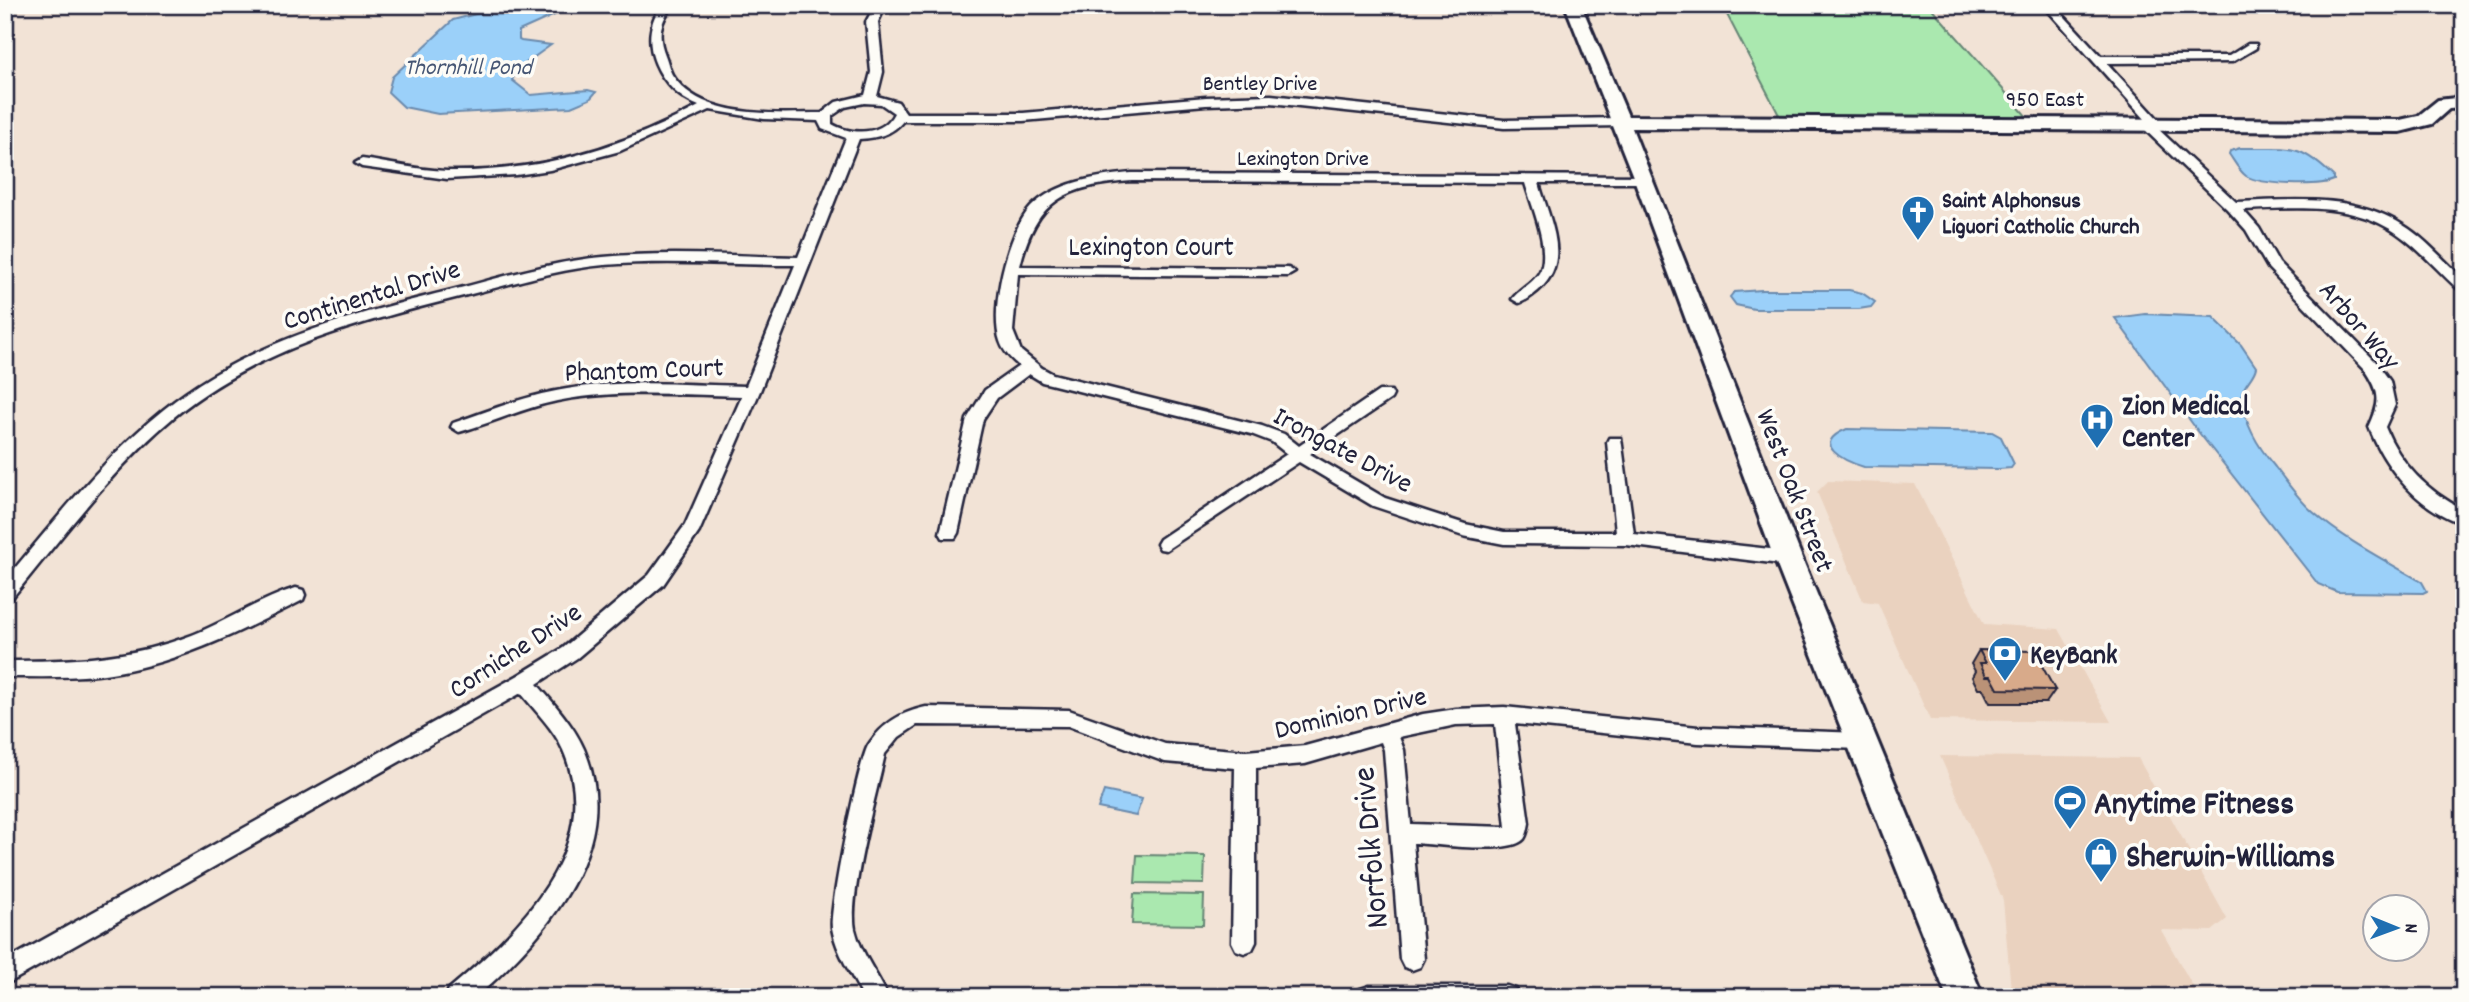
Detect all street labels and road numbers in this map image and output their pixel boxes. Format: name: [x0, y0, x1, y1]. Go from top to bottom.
street label: Bentley Drive: [1203, 69, 1317, 102]
street label: 950 East: [2006, 85, 2084, 118]
street label: Lexington Drive: [1237, 144, 1369, 177]
street label: Lexington Court: [1068, 230, 1234, 270]
street label: Continental Drive: [279, 252, 466, 344]
street label: Arbor Way: [2307, 274, 2408, 382]
street label: Phantom Court: [564, 350, 724, 396]
street label: Irongate Drive: [1265, 399, 1419, 506]
street label: West Oak Street: [1743, 404, 1842, 579]
street label: Corniche Drive: [442, 595, 591, 711]
street label: Dominion Drive: [1271, 679, 1431, 753]
street label: Norfolk Drive: [1343, 765, 1404, 930]

